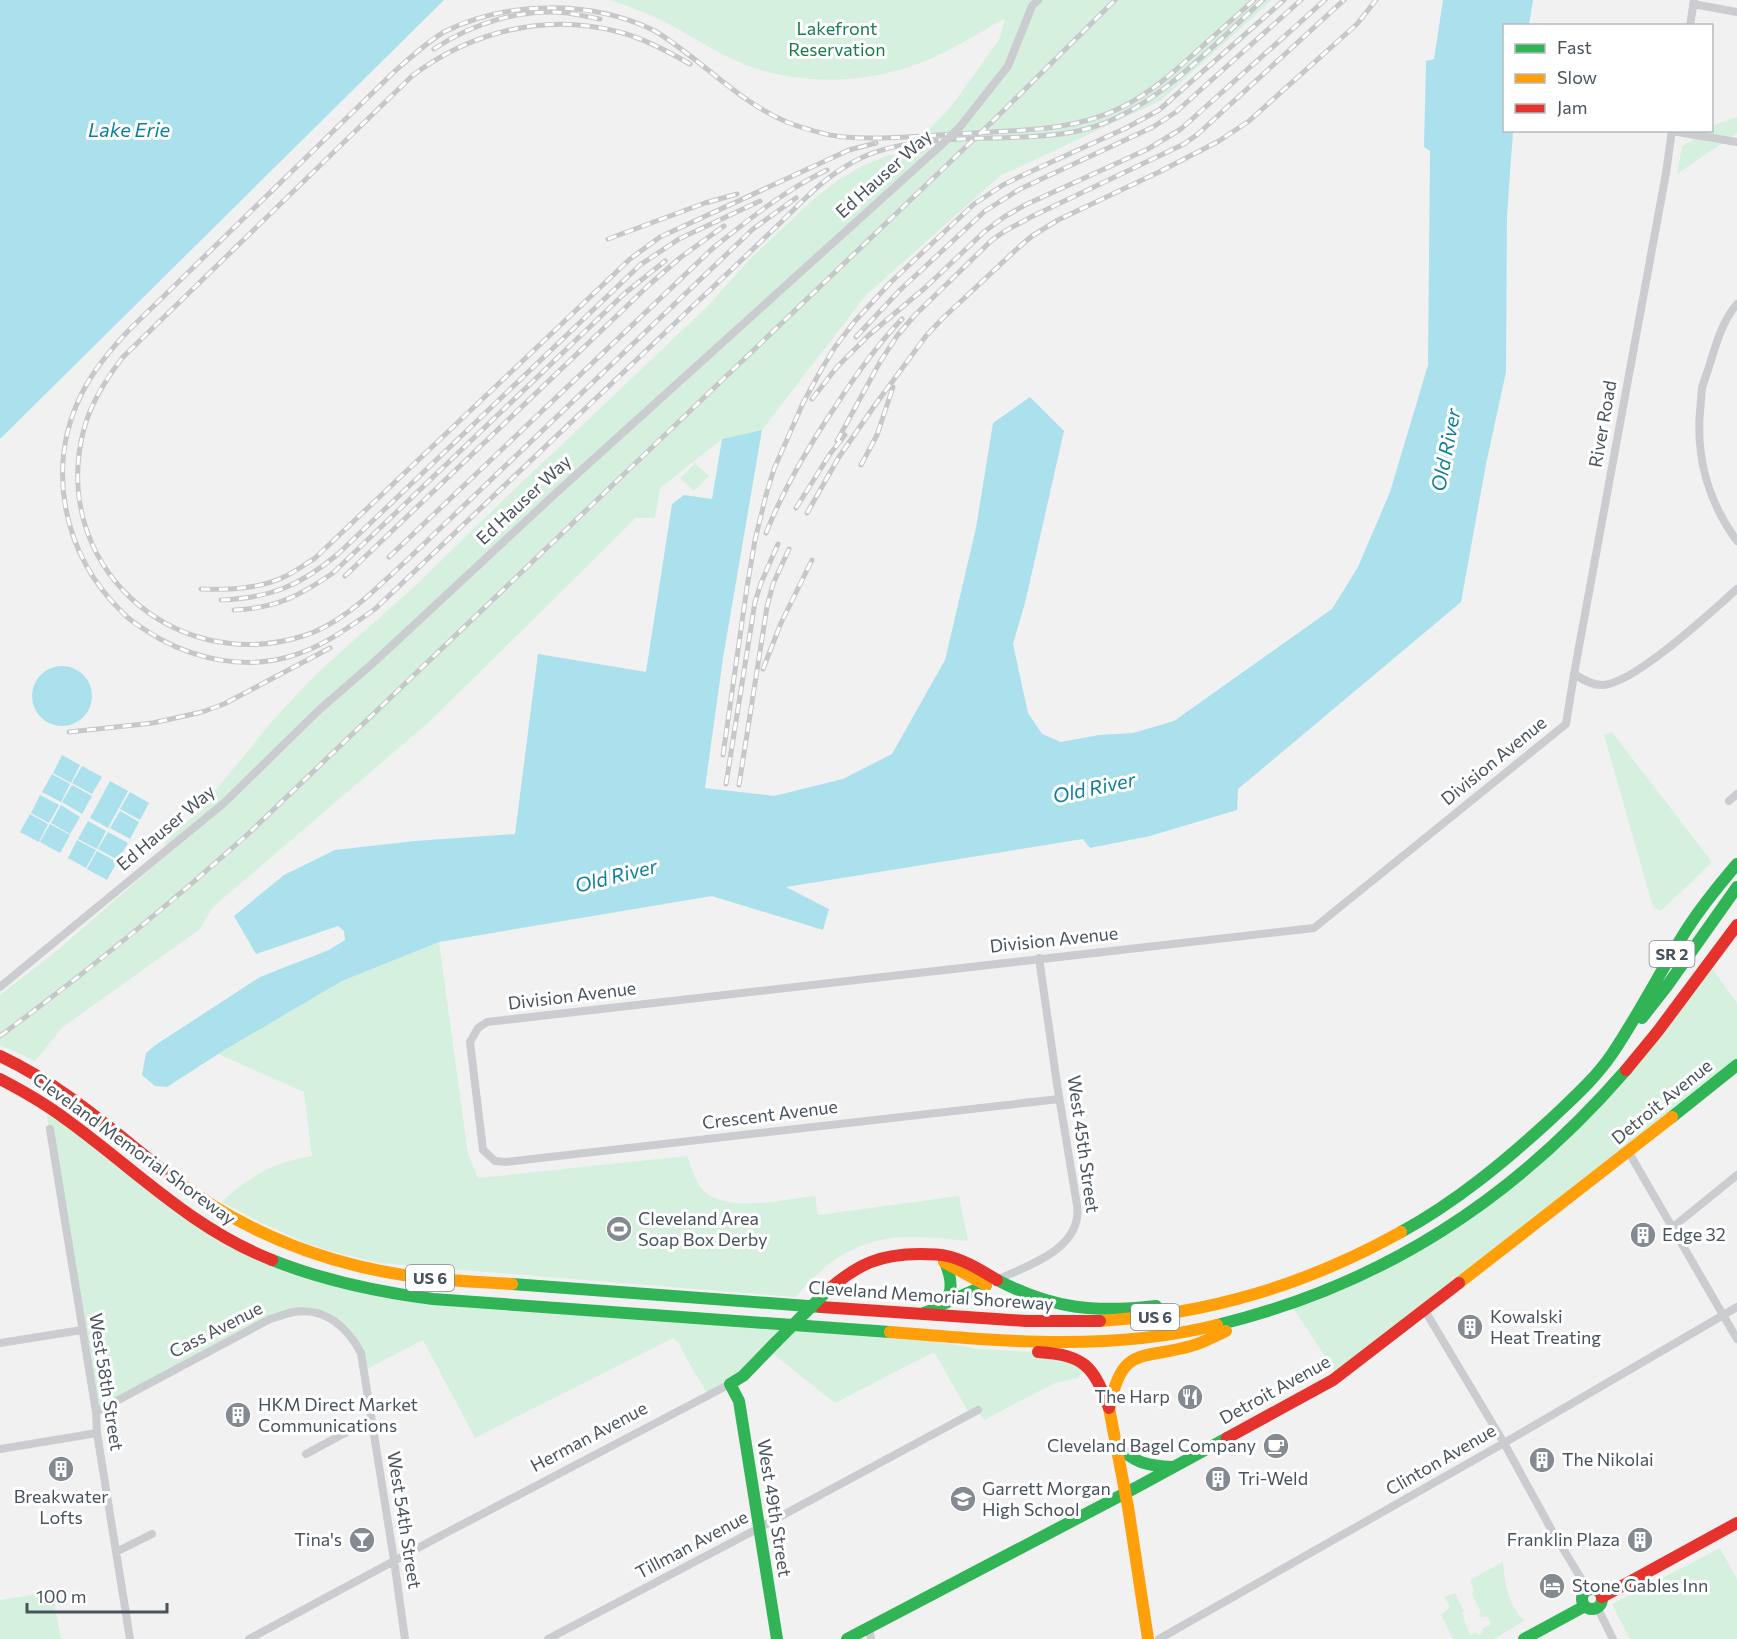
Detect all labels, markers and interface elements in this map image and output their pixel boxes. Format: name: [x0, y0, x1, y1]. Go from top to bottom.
park label: Lakefront Reservation: [788, 17, 886, 60]
legend: [1503, 24, 1713, 132]
text: Fast: [1557, 36, 1592, 58]
text: Slow: [1557, 66, 1597, 88]
text: Jam: [1557, 96, 1587, 118]
water label: Lake Erie: [88, 117, 171, 141]
street label: Ed Hauser Way: [831, 124, 936, 222]
street label: River Road: [1584, 379, 1620, 469]
water label: Old River: [1425, 405, 1465, 493]
street label: Ed Hauser Way: [471, 450, 575, 549]
street label: Division Avenue: [1436, 711, 1550, 809]
water label: Old River: [1050, 766, 1138, 807]
street label: Ed Hauser Way: [112, 780, 219, 875]
water label: Old River: [572, 853, 660, 897]
street label: Division Avenue: [989, 921, 1119, 957]
road number: SR 2: [1650, 941, 1694, 967]
street label: Division Avenue: [506, 976, 637, 1014]
street label: Detroit Avenue: [1607, 1054, 1716, 1149]
street label: Cleveland Memorial Shoreway: [29, 1067, 240, 1229]
street label: West 45th Street: [1063, 1074, 1105, 1214]
street label: Crescent Avenue: [701, 1095, 839, 1133]
place label: Cleveland Area Soap Box Derby: [638, 1207, 768, 1250]
sports icon: Cleveland Area Soap Box Derby: [604, 1214, 634, 1244]
building icon: Edge 32: [1628, 1220, 1658, 1250]
place label: Edge 32: [1662, 1223, 1726, 1245]
road number: US 6: [406, 1265, 454, 1291]
street label: Cleveland Memorial Shoreway: [808, 1275, 1054, 1315]
street label: Cass Avenue: [165, 1296, 266, 1362]
road number: US 6: [1131, 1304, 1179, 1330]
place label: Kowalski Heat Treating: [1490, 1305, 1601, 1348]
street label: West 58th Street: [85, 1312, 129, 1452]
building icon: Kowalski Heat Treating: [1455, 1312, 1485, 1342]
street label: Detroit Avenue: [1215, 1350, 1334, 1429]
restaurant icon: The Harp: [1175, 1382, 1205, 1412]
place label: The Harp: [1094, 1385, 1170, 1407]
place label: HKM Direct Market Communications: [258, 1393, 418, 1436]
street label: Herman Avenue: [526, 1396, 651, 1476]
building icon: HKM Direct Market Communications: [223, 1400, 253, 1430]
street label: Clinton Avenue: [1381, 1419, 1500, 1500]
cafe icon: Cleveland Bagel Company: [1261, 1431, 1291, 1461]
place label: Cleveland Bagel Company: [1047, 1434, 1256, 1456]
street label: West 49th Street: [753, 1437, 797, 1578]
building icon: The Nikolai: [1527, 1445, 1557, 1475]
place label: The Nikolai: [1562, 1448, 1654, 1470]
street label: West 54th Street: [383, 1450, 427, 1590]
building icon: Breakwater Lofts: [46, 1454, 76, 1484]
building icon: Tri-Weld: [1203, 1464, 1233, 1494]
place label: Tri-Weld: [1238, 1467, 1308, 1489]
place label: Garrett Morgan High School: [982, 1477, 1111, 1520]
school or university icon: Garrett Morgan High School: [948, 1484, 978, 1514]
place label: Breakwater Lofts: [14, 1485, 108, 1528]
street label: Tillman Avenue: [632, 1505, 752, 1583]
bar icon: Tina's: [347, 1525, 377, 1555]
building icon: Franklin Plaza: [1625, 1525, 1655, 1555]
place label: Tina's: [294, 1528, 342, 1550]
place label: Franklin Plaza: [1507, 1528, 1620, 1550]
hotel icon: Stone Gables Inn: [1537, 1571, 1567, 1601]
place label: Stone Gables Inn: [1572, 1574, 1708, 1596]
scale bar: [27, 1576, 166, 1614]
text: 100 m: [36, 1585, 86, 1607]

